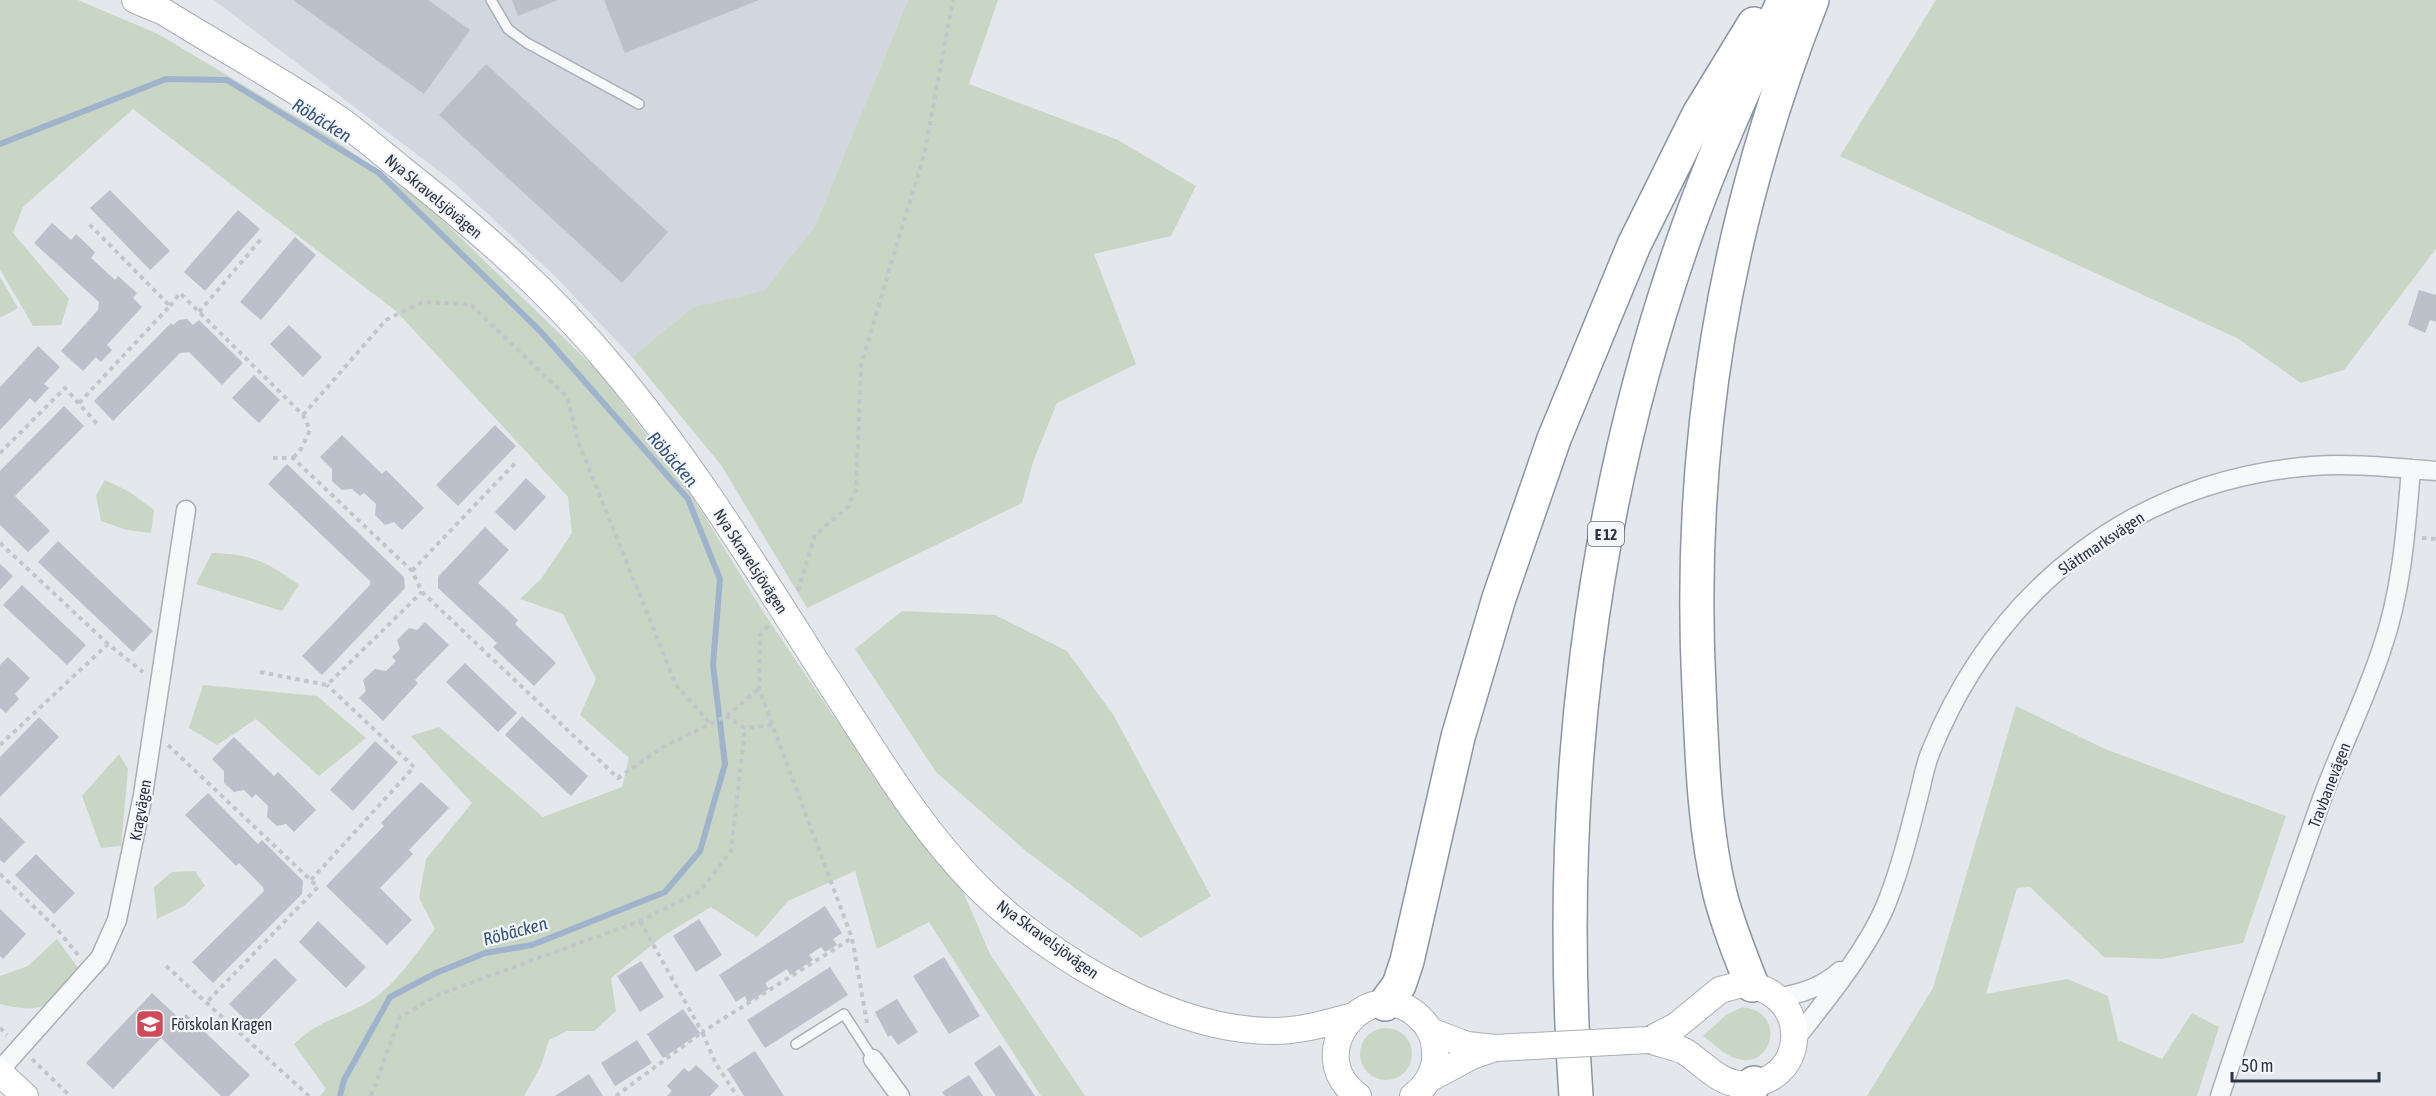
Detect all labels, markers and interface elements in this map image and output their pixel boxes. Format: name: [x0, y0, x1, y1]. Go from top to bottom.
water label: Röbäcken: [289, 94, 356, 146]
street label: Nya Skravelsjövägen: [381, 150, 486, 243]
water label: Röbäcken: [644, 427, 703, 491]
street label: Nya Skravelsjövägen: [710, 505, 792, 617]
street label: Slättmarksvägen: [2055, 508, 2148, 579]
road number: E 12: [1588, 522, 1624, 546]
street label: Travbanevägen: [2304, 740, 2354, 831]
street label: Kragvägen: [126, 778, 155, 842]
street label: Nya Skravelsjövägen: [993, 896, 1102, 983]
water label: Röbäcken: [481, 912, 550, 950]
school or university icon: Förskolan Kragen: [134, 1008, 166, 1040]
place label: Förskolan Kragen: [171, 1015, 272, 1034]
scale bar: [2232, 1045, 2379, 1083]
text: 50 m: [2241, 1055, 2273, 1076]

